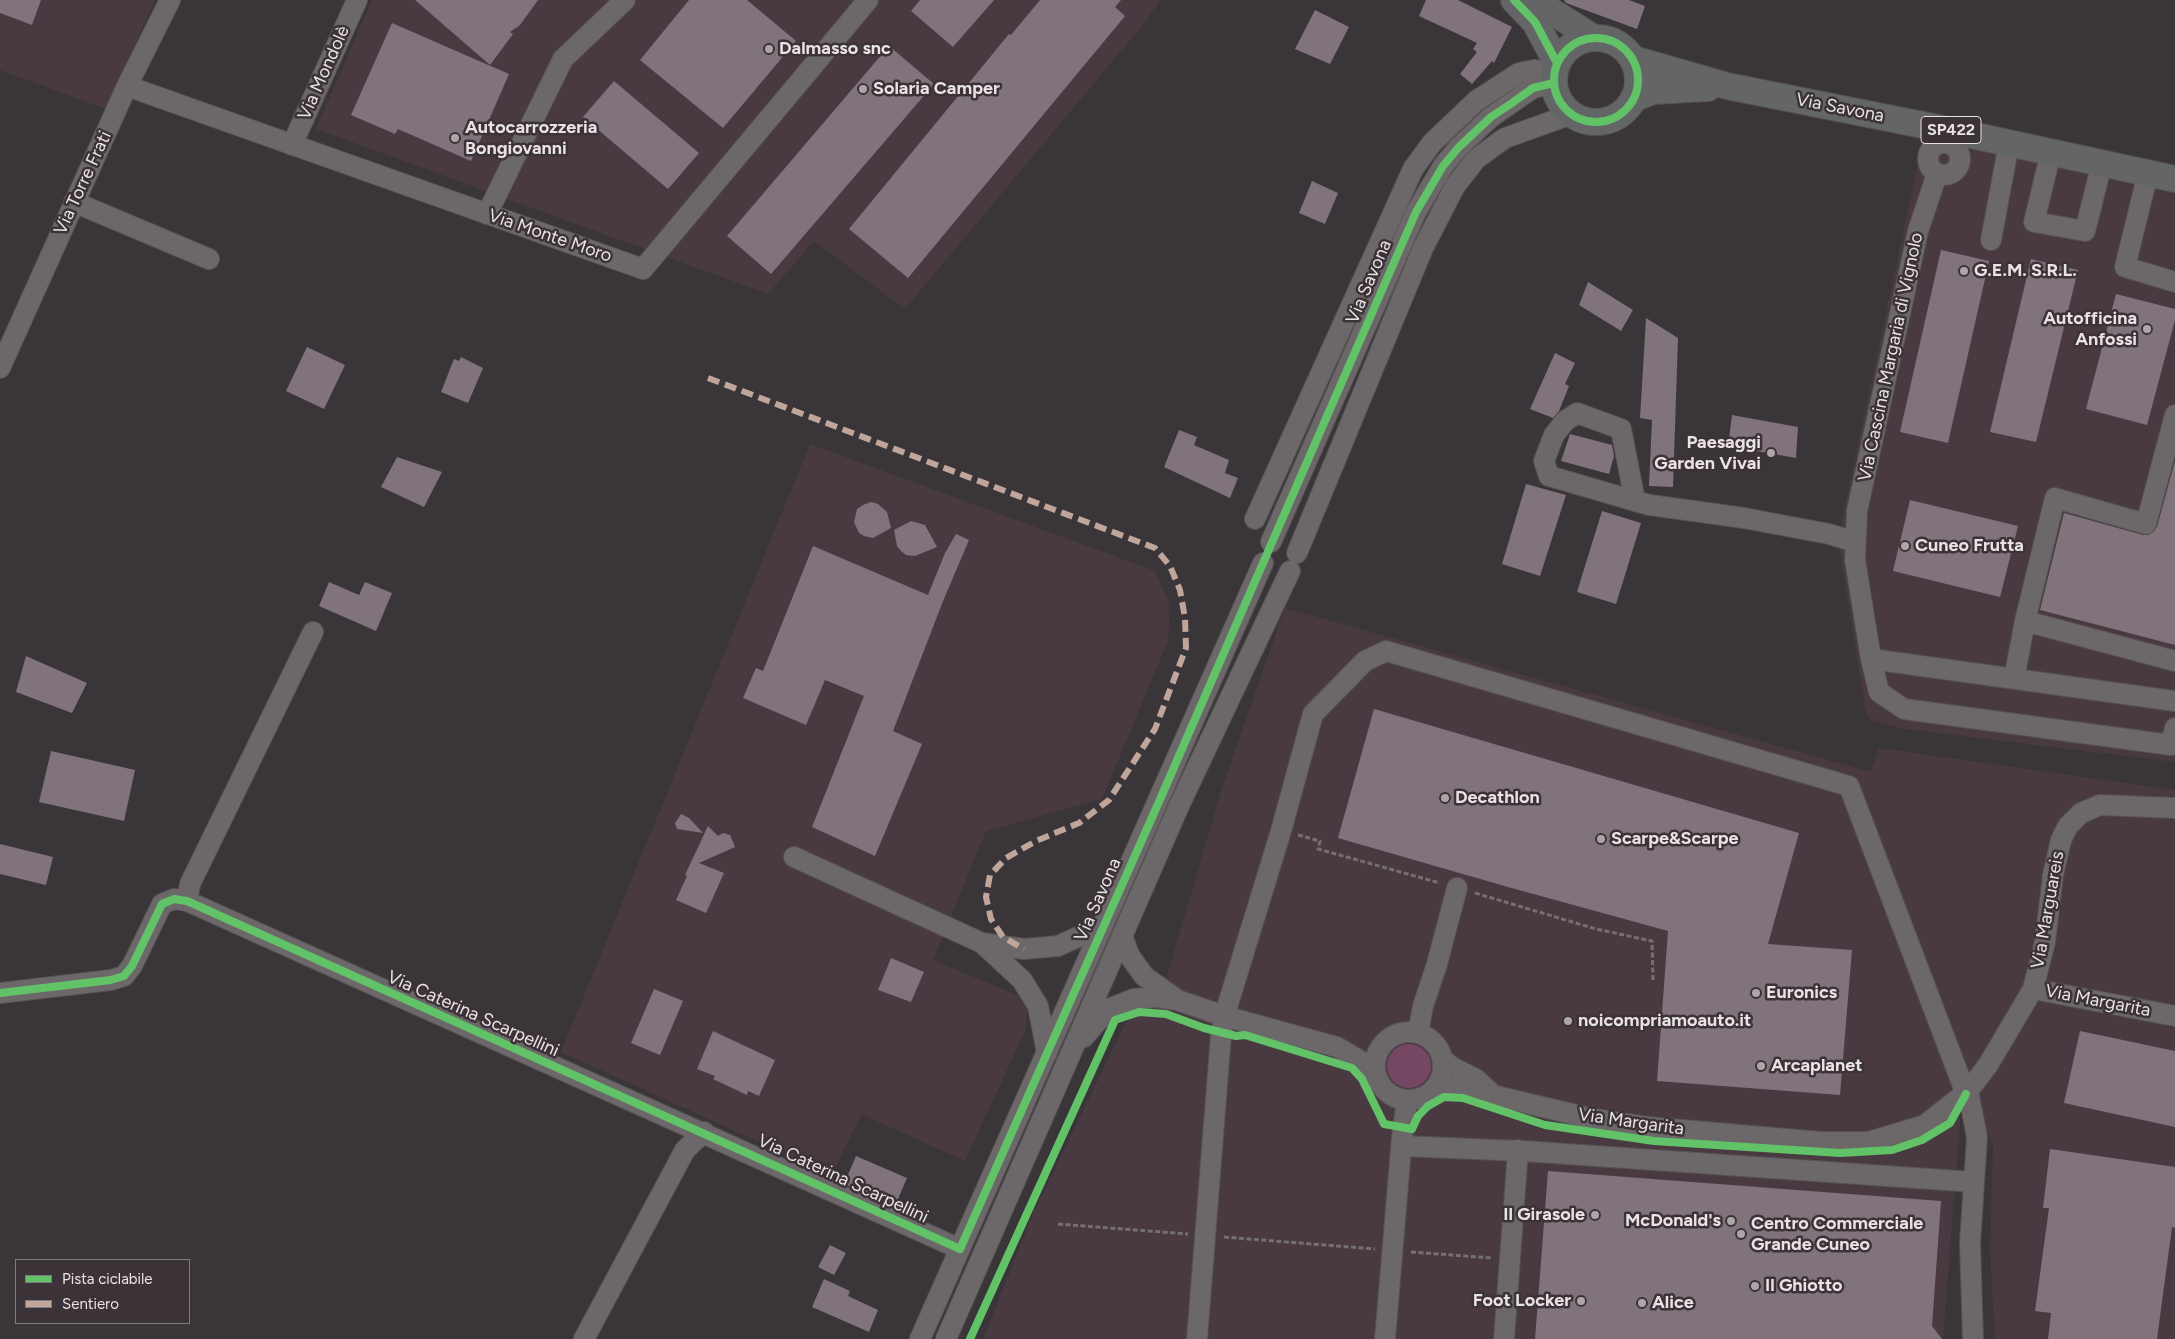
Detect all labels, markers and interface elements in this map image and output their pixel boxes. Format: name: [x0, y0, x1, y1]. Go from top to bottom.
street label: Via Mondolè: [294, 23, 354, 123]
place label: Dalmasso snc: [779, 38, 891, 60]
marker: Dalmasso snc: [763, 43, 775, 55]
place label: Solaria Camper: [873, 78, 1000, 100]
marker: Solaria Camper: [857, 83, 869, 95]
street label: Via Savona: [1794, 89, 1886, 127]
road number: SP422: [1921, 116, 1981, 144]
place label: Autocarrozzeria Bongiovanni: [465, 117, 597, 160]
street label: Via Torre Frati: [50, 128, 116, 238]
marker: Autocarrozzeria Bongiovanni: [449, 132, 461, 144]
street label: Via Monte Moro: [485, 205, 615, 267]
street label: Via Cascina Margaria di Vignolo: [1854, 231, 1928, 483]
street label: Via Savona: [1342, 237, 1396, 327]
place label: G.E.M. S.R.L.: [1974, 260, 2077, 282]
marker: G.E.M. S.R.L.: [1958, 265, 1970, 277]
place label: Autofficina Anfossi: [2043, 308, 2137, 350]
marker: Autofficina Anfossi: [2141, 323, 2153, 335]
place label: Paesaggi Garden Vivai: [1654, 432, 1761, 474]
marker: Paesaggi Garden Vivai: [1765, 447, 1777, 459]
place label: Cuneo Frutta: [1915, 535, 2024, 557]
marker: Cuneo Frutta: [1899, 540, 1911, 552]
place label: Decathlon: [1455, 787, 1540, 809]
marker: Decathlon: [1439, 792, 1451, 804]
place label: Scarpe&Scarpe: [1611, 828, 1739, 850]
marker: Scarpe&Scarpe: [1595, 833, 1607, 845]
street label: Via Marguareis: [2027, 850, 2069, 970]
street label: Via Savona: [1070, 855, 1126, 945]
street label: Via Caterina Scarpellini: [384, 966, 562, 1062]
street label: Via Margarita: [2044, 980, 2152, 1022]
place label: Euronics: [1766, 982, 1837, 1004]
marker: Euronics: [1750, 987, 1762, 999]
place label: noicompriamoauto.it: [1578, 1010, 1751, 1032]
marker: noicompriamoauto.it: [1562, 1015, 1574, 1027]
place label: Arcaplanet: [1771, 1055, 1862, 1077]
marker: Arcaplanet: [1755, 1060, 1767, 1072]
street label: Via Margarita: [1577, 1104, 1685, 1140]
street label: Via Caterina Scarpellini: [754, 1130, 932, 1228]
place label: Il Girasole: [1503, 1204, 1585, 1226]
marker: Il Girasole: [1589, 1209, 1601, 1221]
place label: McDonald's: [1625, 1210, 1721, 1232]
place label: Centro Commerciale Grande Cuneo: [1751, 1213, 1923, 1256]
marker: McDonald's: [1725, 1215, 1737, 1227]
marker: Centro Commerciale Grande Cuneo: [1735, 1228, 1747, 1240]
legend: [15, 1259, 190, 1324]
text: Pista ciclabile: [62, 1270, 153, 1288]
place label: Il Ghiotto: [1765, 1275, 1842, 1297]
marker: Il Ghiotto: [1749, 1280, 1761, 1292]
place label: Foot Locker: [1473, 1290, 1571, 1312]
place label: Alice: [1652, 1292, 1694, 1314]
text: Sentiero: [62, 1295, 119, 1313]
marker: Foot Locker: [1575, 1295, 1587, 1307]
marker: Alice: [1636, 1297, 1648, 1309]

